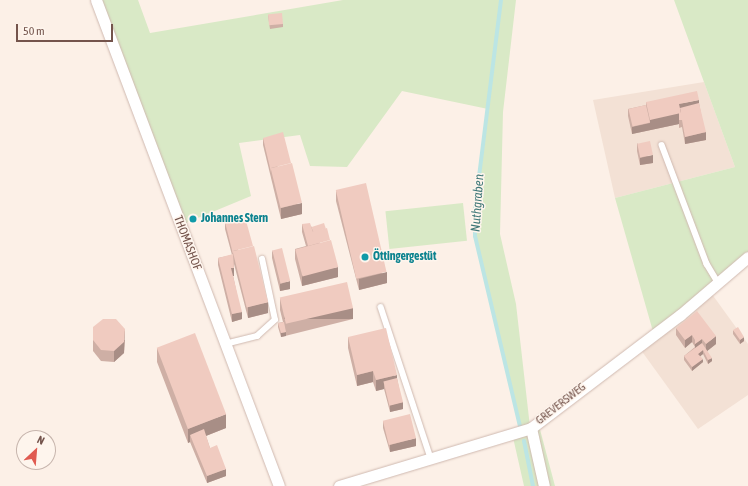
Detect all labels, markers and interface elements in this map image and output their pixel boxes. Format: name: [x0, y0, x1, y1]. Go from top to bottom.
scale bar: [18, 16, 115, 42]
text: 50 m: [23, 24, 45, 38]
water label: Nuthgraben: [468, 174, 488, 232]
place label: Johannes Stern: [201, 212, 268, 226]
street label: THOMASHOF: [170, 214, 204, 272]
marker: Johannes Stern: [188, 214, 198, 224]
place label: Öttingergestüt: [373, 250, 436, 264]
marker: Öttingergestüt: [360, 252, 370, 262]
street label: GREVERSWEG: [533, 380, 589, 428]
north arrow: [16, 430, 56, 470]
text: N: [35, 433, 46, 447]

